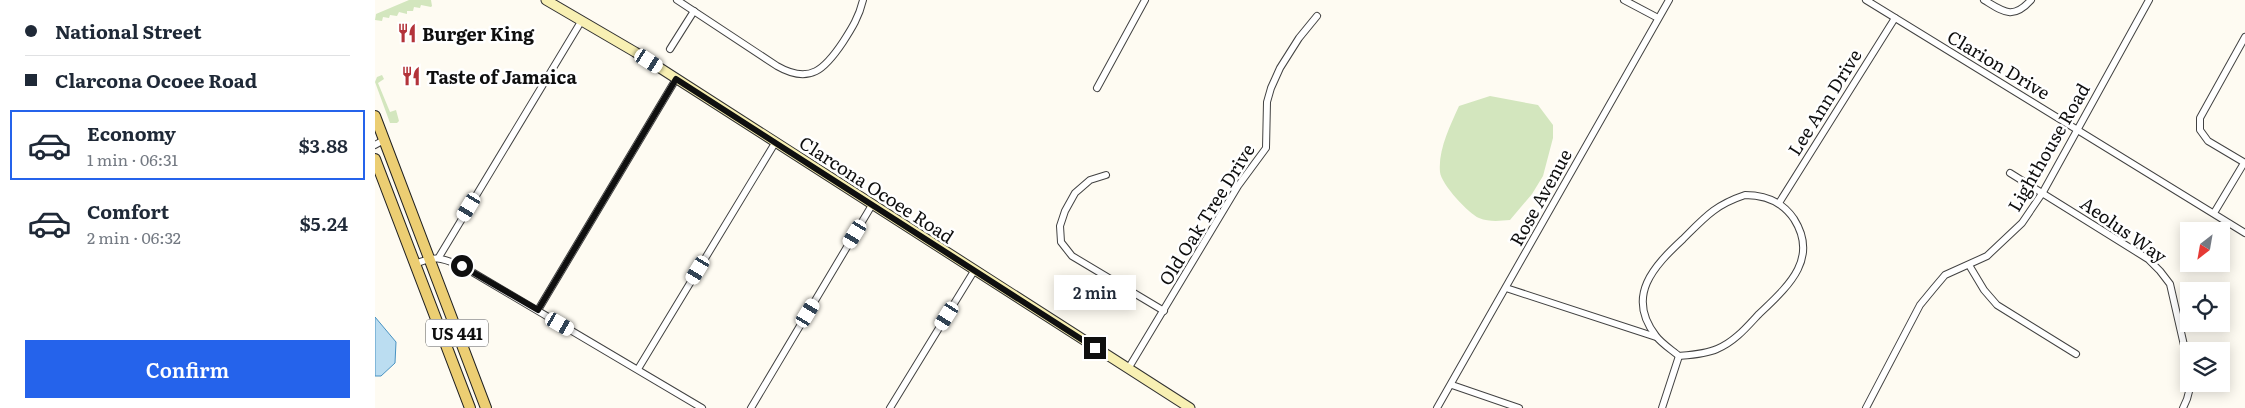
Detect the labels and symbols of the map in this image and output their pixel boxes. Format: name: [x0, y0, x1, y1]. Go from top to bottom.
place label: Burger King: [422, 20, 535, 47]
restaurant icon: Burger King: [396, 22, 418, 44]
street label: Clarion Drive: [1942, 23, 2056, 105]
street label: Lee Ann Drive: [1780, 43, 1868, 161]
car: [632, 47, 665, 75]
place label: Taste of Jamaica: [426, 63, 577, 90]
restaurant icon: Taste of Jamaica: [400, 65, 422, 87]
street label: Lighthouse Road: [2000, 78, 2096, 216]
street label: Clarcona Ocoee Road: [794, 129, 960, 249]
street label: Old Oak Tree Drive: [1151, 138, 1261, 290]
street label: Rose Avenue: [1502, 144, 1578, 250]
street label: Aeolus Way: [2075, 189, 2173, 269]
car: [454, 190, 483, 224]
car: [840, 217, 869, 251]
north arrow: [2180, 222, 2230, 272]
car: [683, 253, 712, 287]
route start: [451, 255, 473, 277]
callout: 2 min: [1054, 276, 1136, 310]
car: [793, 296, 822, 330]
car: [932, 299, 961, 333]
car: [543, 310, 576, 338]
road number: US 441: [426, 319, 488, 346]
route end: [1084, 337, 1106, 359]

